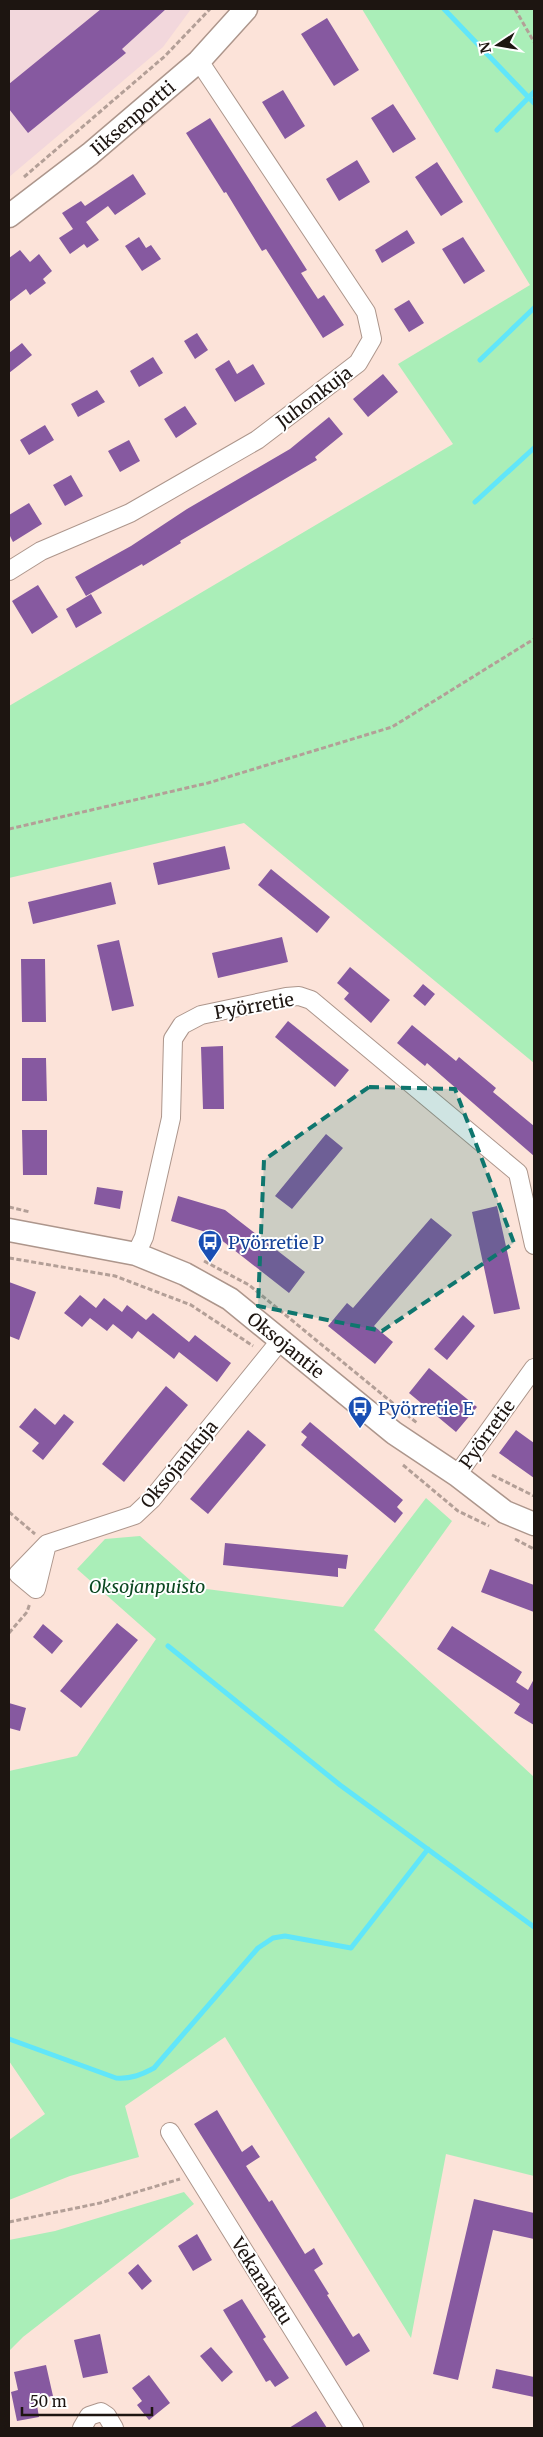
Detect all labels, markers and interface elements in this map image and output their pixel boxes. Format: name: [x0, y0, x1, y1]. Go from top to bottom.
north arrow: [473, 20, 523, 70]
text: N: [475, 40, 495, 55]
street label: Iiksenportti: [86, 75, 180, 160]
street label: Juhonkuja: [271, 361, 357, 434]
street label: Pyörretie: [212, 988, 296, 1024]
bus stop icon: Pyörretie P: [197, 1229, 223, 1263]
place label: Pyörretie P: [228, 1231, 325, 1254]
street label: Oksojantie: [243, 1307, 329, 1383]
bus stop icon: Pyörretie E: [347, 1395, 373, 1429]
street label: Pyörretie: [454, 1395, 520, 1473]
place label: Pyörretie E: [378, 1397, 475, 1420]
street label: Oksojankuja: [136, 1415, 223, 1513]
park label: Oksojanpuisto: [89, 1575, 205, 1598]
street label: Vekarakatu: [226, 2232, 298, 2329]
scale bar: [22, 2384, 152, 2416]
text: 50 m: [30, 2392, 67, 2411]

